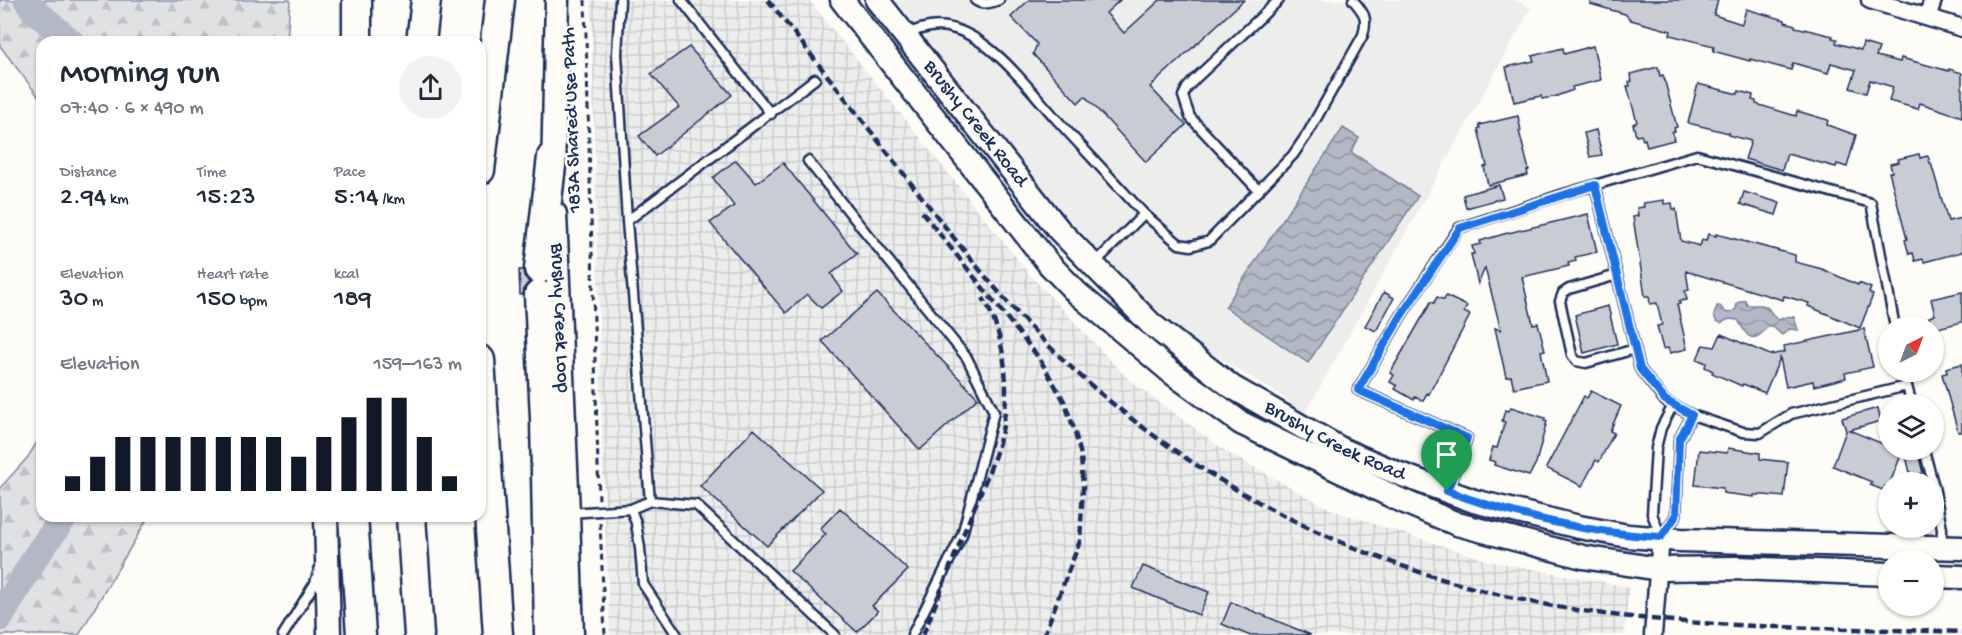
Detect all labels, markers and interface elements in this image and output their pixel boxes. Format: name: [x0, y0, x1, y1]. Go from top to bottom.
street label: 183A Shared Use Path: [558, 26, 588, 214]
street label: Brushy Creek Road: [917, 55, 1034, 194]
text: Morning run: [60, 56, 220, 94]
button: share: [399, 56, 462, 119]
text: 07:40 · 6 × 490 m: [60, 98, 204, 121]
text: Distance: [60, 164, 117, 183]
text: Time: [197, 164, 226, 183]
text: Pace: [334, 164, 365, 183]
text: 2.94: [60, 183, 106, 214]
text: 15:23: [197, 183, 256, 214]
text: 5:14: [334, 183, 379, 214]
text: km: [106, 191, 129, 210]
text: /km: [379, 191, 405, 210]
street label: Brushy Creek Loop: [545, 242, 574, 393]
text: Elevation: [60, 266, 124, 285]
text: Heart rate: [197, 266, 269, 285]
text: kcal: [334, 266, 359, 285]
text: 30: [60, 285, 88, 316]
text: 150: [197, 285, 236, 316]
text: 189: [334, 285, 372, 316]
text: m: [88, 293, 103, 312]
text: bpm: [236, 293, 267, 312]
north arrow: [1878, 316, 1944, 382]
map controls: [1878, 316, 1944, 616]
text: Elevation: [60, 354, 140, 377]
text: 159–163 m: [374, 354, 462, 377]
button: layers: [1878, 394, 1944, 460]
street label: Brushy Creek Road: [1259, 396, 1411, 487]
pin: [1421, 429, 1472, 491]
icon: arrive: [1430, 438, 1463, 471]
button: +: [1878, 472, 1944, 538]
button: −: [1878, 550, 1944, 616]

